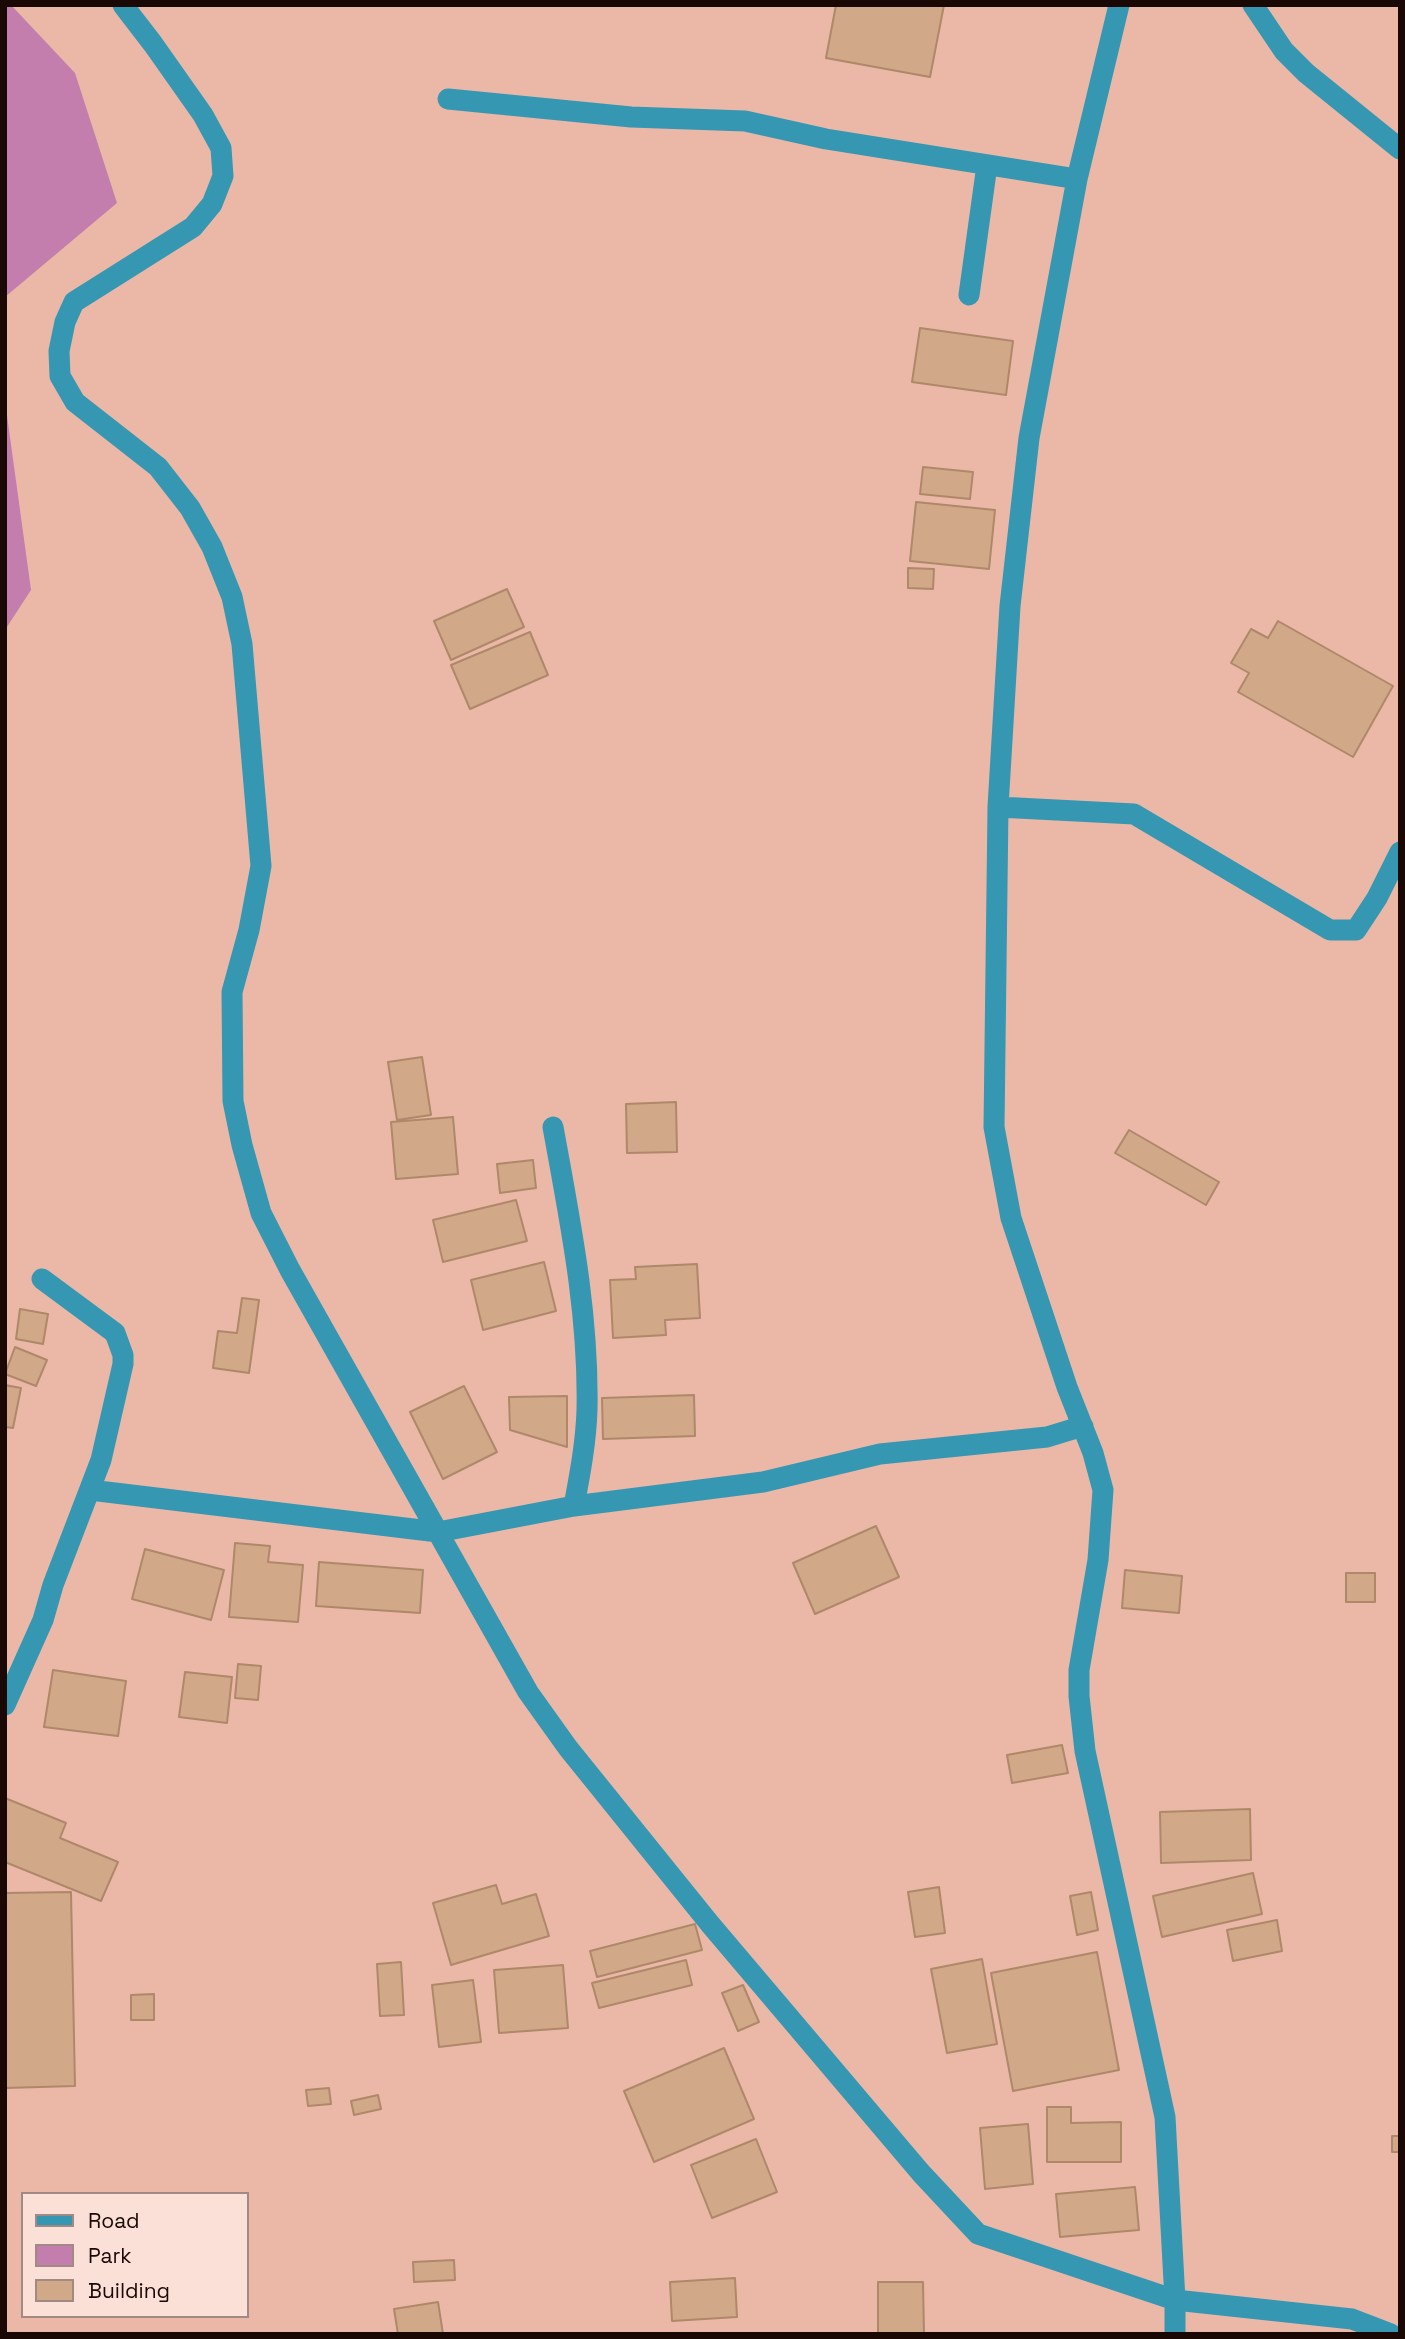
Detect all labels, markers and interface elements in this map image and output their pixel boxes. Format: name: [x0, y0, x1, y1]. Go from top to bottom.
legend: [21, 2192, 248, 2318]
text: Road: [88, 2207, 140, 2234]
text: Park: [88, 2242, 132, 2269]
text: Building: [88, 2277, 170, 2304]

